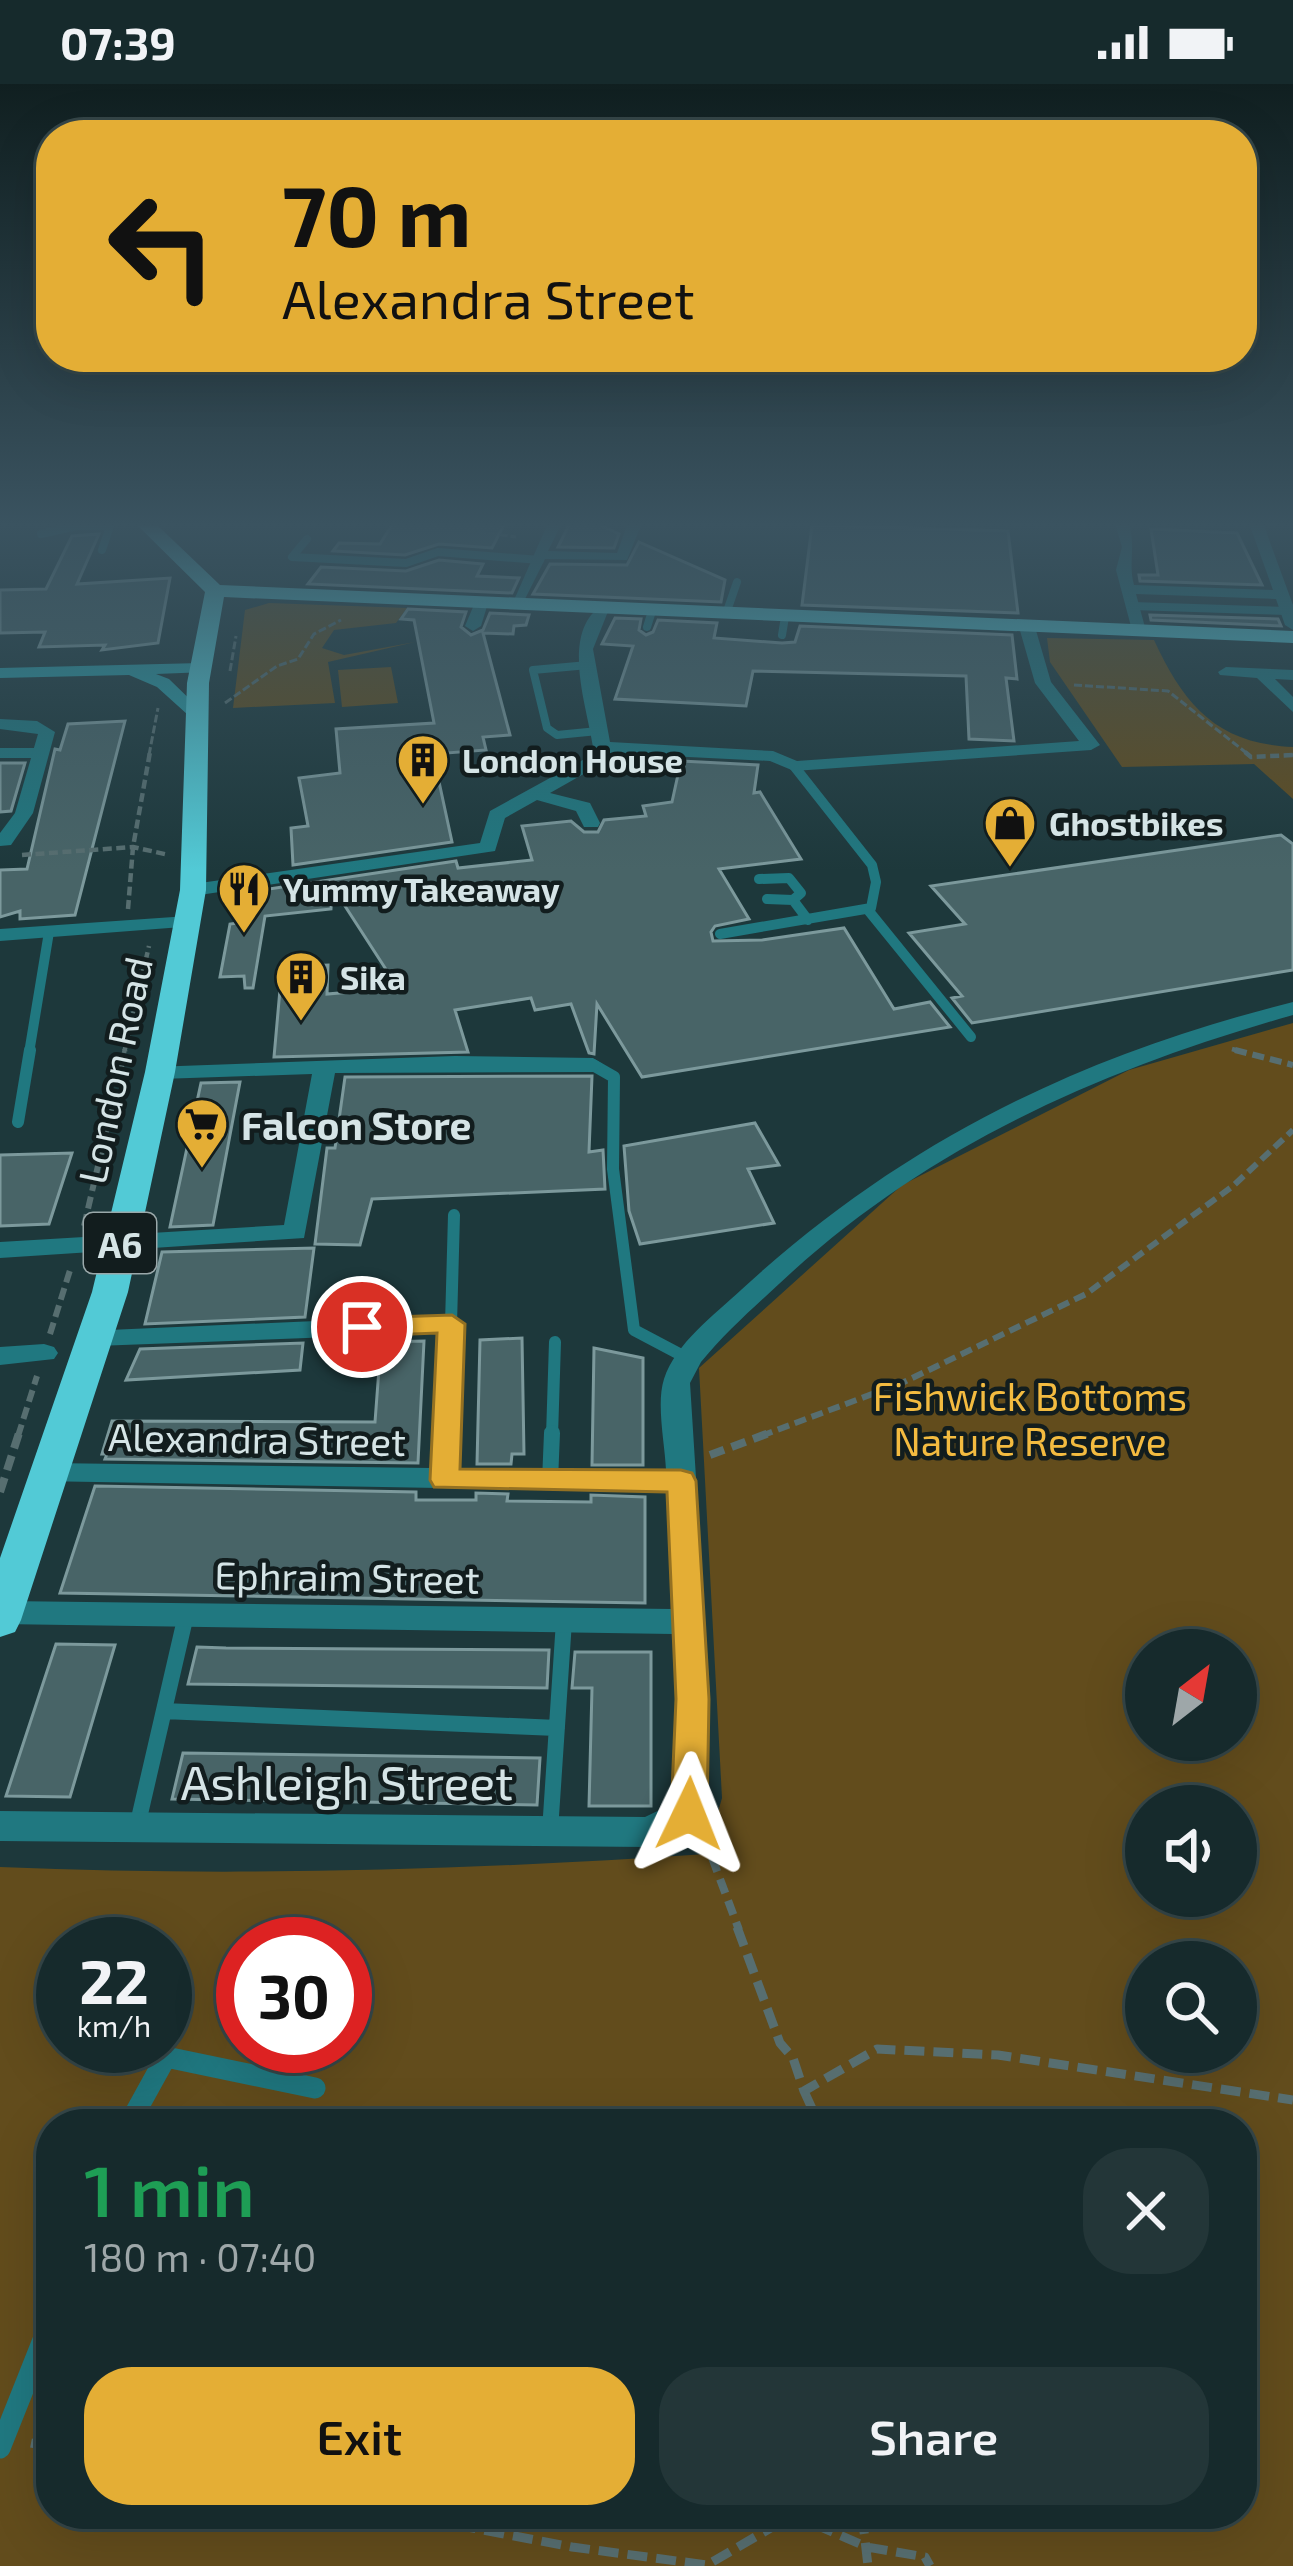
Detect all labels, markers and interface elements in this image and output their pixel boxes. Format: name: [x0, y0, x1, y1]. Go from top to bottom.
text: 07:39: [60, 15, 176, 69]
text: 70 m: [282, 163, 472, 264]
icon: left: [84, 168, 240, 324]
text: Alexandra Street: [282, 265, 695, 330]
building icon: London House: [395, 732, 451, 806]
place label: London House: [462, 740, 683, 780]
shop icon: Ghostbikes: [982, 795, 1038, 869]
place label: Ghostbikes: [1049, 803, 1223, 843]
restaurant icon: Yummy Takeaway: [216, 861, 272, 935]
place label: Yummy Takeaway: [283, 869, 560, 909]
building icon: Sika: [273, 949, 329, 1023]
street label: London Road: [67, 952, 161, 1188]
place label: Sika: [340, 957, 406, 997]
supermarket icon: Falcon Store: [174, 1096, 230, 1170]
place label: Falcon Store: [241, 1101, 471, 1148]
road number: A6: [84, 1213, 156, 1273]
pin: [311, 1276, 413, 1378]
icon: arrive: [329, 1294, 395, 1360]
park label: Fishwick Bottoms Nature Reserve: [873, 1372, 1187, 1464]
street label: Alexandra Street: [108, 1412, 406, 1464]
street label: Ephraim Street: [214, 1550, 480, 1602]
north arrow: [1125, 1629, 1257, 1761]
map controls: [1125, 1629, 1257, 2073]
position arrow: [626, 1751, 752, 1877]
street label: Ashleigh Street: [181, 1752, 513, 1810]
button: sound: [1125, 1785, 1257, 1917]
speed limit sign: 30: [216, 1917, 372, 2073]
button: search: [1125, 1941, 1257, 2073]
text: 22: [79, 1944, 149, 2016]
text: km/h: [77, 2007, 151, 2043]
text: 1 min: [84, 2145, 255, 2231]
button: close: [1083, 2148, 1209, 2274]
text: 180 m · 07:40: [84, 2233, 316, 2280]
button: Exit: [84, 2367, 635, 2505]
button: Share: [659, 2367, 1209, 2505]

